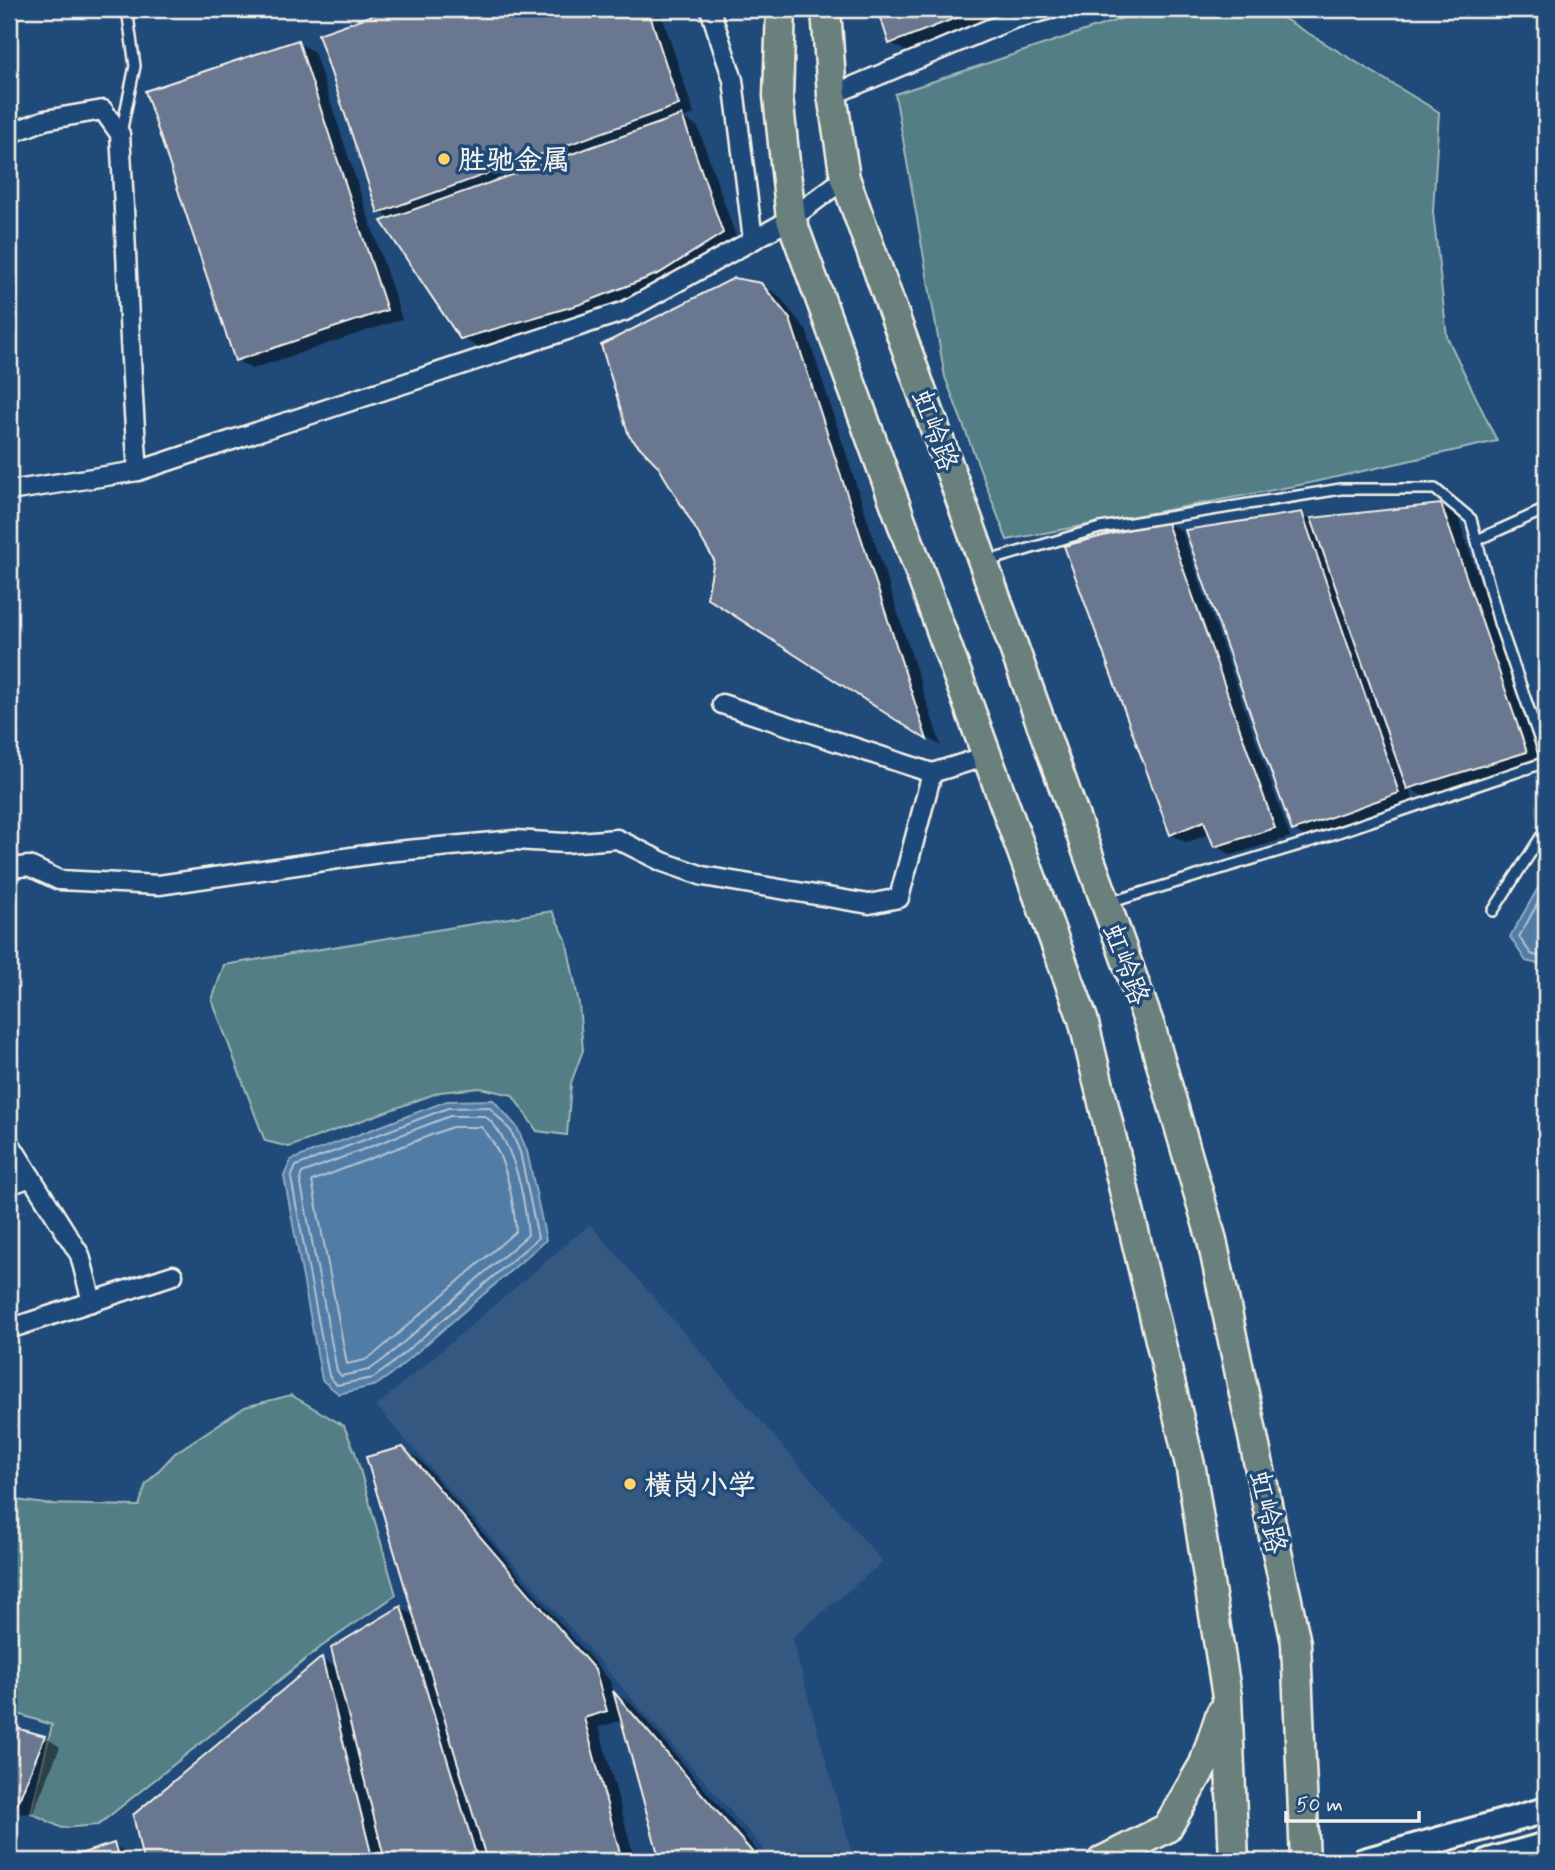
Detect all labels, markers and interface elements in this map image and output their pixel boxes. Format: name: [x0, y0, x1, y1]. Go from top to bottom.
place label: 胜驰金属: [458, 143, 570, 180]
marker: 胜驰金属: [436, 151, 452, 167]
street label: 虹岭路: [902, 385, 965, 477]
street label: 虹岭路: [1093, 919, 1156, 1011]
place label: 横岗小学: [644, 1468, 756, 1505]
street label: 虹岭路: [1240, 1468, 1293, 1557]
marker: 横岗小学: [622, 1476, 638, 1492]
scale bar: [1286, 1779, 1418, 1823]
text: 50 m: [1296, 1791, 1343, 1819]

